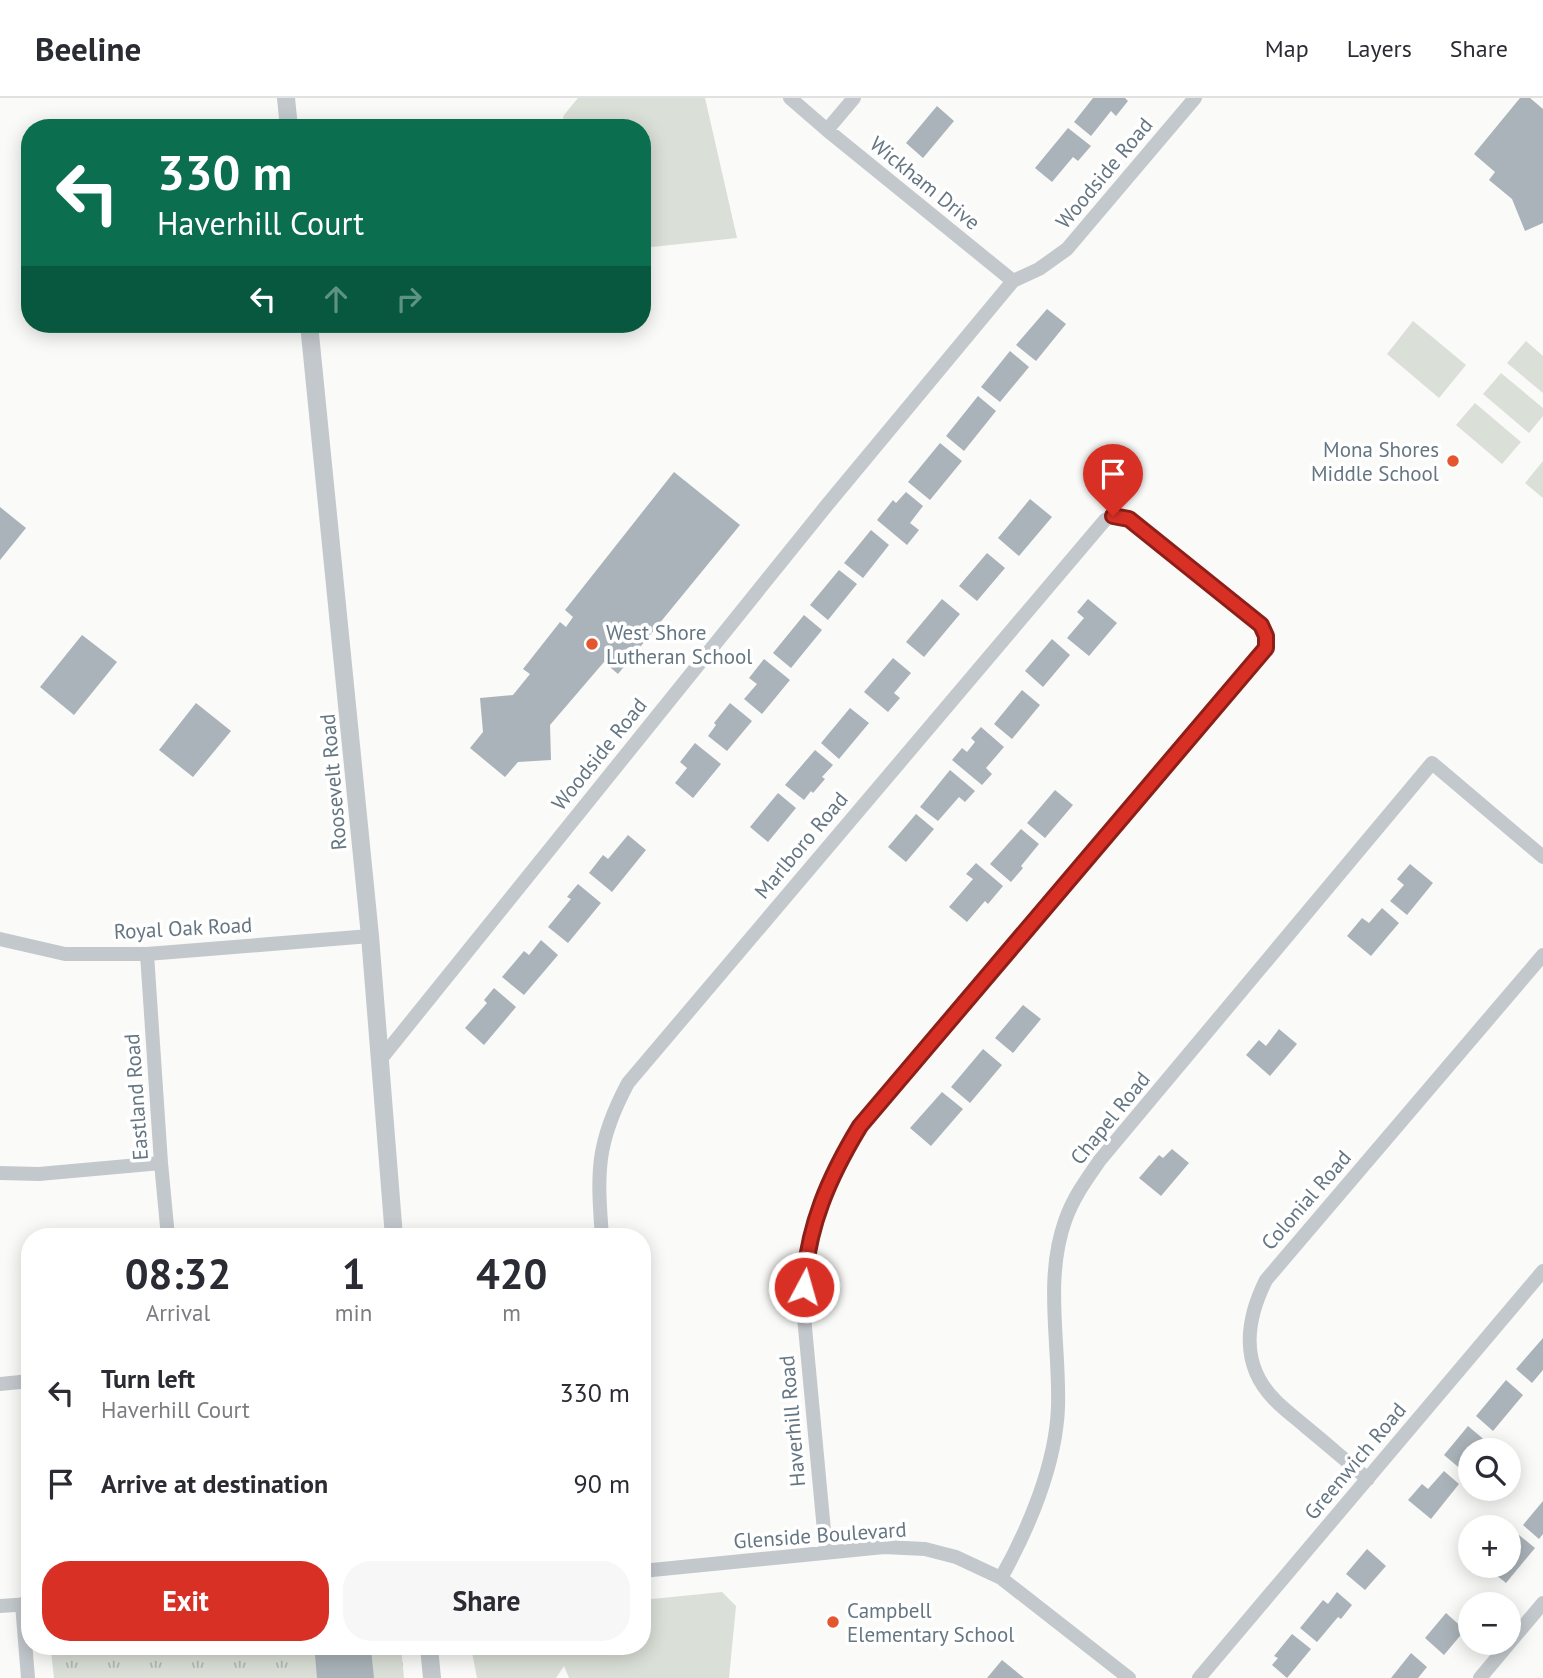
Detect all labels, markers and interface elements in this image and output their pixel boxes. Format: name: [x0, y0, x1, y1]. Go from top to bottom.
text: Beeline: [35, 27, 141, 70]
text: Map: [1265, 33, 1309, 64]
text: Layers: [1347, 33, 1412, 64]
text: Share: [1450, 33, 1508, 64]
street label: Woodside Road: [1050, 112, 1158, 234]
street label: Wickham Drive: [864, 130, 986, 236]
text: 330 m: [157, 140, 292, 204]
icon: left: [42, 147, 133, 238]
text: Haverhill Court: [157, 202, 364, 244]
icon: left: [244, 280, 282, 318]
icon: ahead: [317, 280, 355, 318]
icon: right: [390, 280, 428, 318]
place label: Mona Shores Middle School: [1311, 436, 1439, 487]
pin: [1083, 444, 1143, 516]
marker: Mona Shores Middle School: [1445, 453, 1461, 469]
icon: arrive: [1094, 455, 1132, 493]
place label: West Shore Lutheran School: [606, 619, 752, 670]
marker: West Shore Lutheran School: [584, 636, 600, 652]
street label: Woodside Road: [545, 692, 653, 816]
street label: Roosevelt Road: [314, 713, 352, 851]
street label: Marlboro Road: [748, 786, 854, 904]
street label: Royal Oak Road: [113, 911, 253, 945]
street label: Eastland Road: [118, 1033, 154, 1161]
street label: Chapel Road: [1064, 1066, 1156, 1170]
street label: Colonial Road: [1255, 1144, 1357, 1256]
text: 08:32: [125, 1246, 231, 1301]
text: 1: [342, 1246, 365, 1301]
text: 420: [476, 1246, 547, 1301]
position arrow: [767, 1250, 841, 1324]
text: Arrival: [146, 1298, 210, 1327]
text: min: [335, 1298, 372, 1327]
text: m: [502, 1298, 521, 1327]
street label: Haverhill Road: [773, 1354, 811, 1488]
text: Turn left: [101, 1362, 195, 1395]
icon: left: [42, 1374, 80, 1412]
text: 330 m: [559, 1376, 630, 1409]
text: Haverhill Court: [101, 1395, 250, 1424]
street label: Greenwich Road: [1298, 1397, 1412, 1525]
map controls: [1458, 1438, 1521, 1655]
button: search: [1458, 1438, 1521, 1501]
icon: arrive: [42, 1465, 80, 1503]
text: Arrive at destination: [101, 1467, 328, 1500]
text: 90 m: [574, 1467, 630, 1500]
street label: Glenside Boulevard: [733, 1515, 907, 1555]
button: +: [1458, 1515, 1521, 1578]
button: Exit: [42, 1561, 329, 1641]
button: Share: [343, 1561, 630, 1641]
button: −: [1458, 1592, 1521, 1655]
place label: Campbell Elementary School: [847, 1597, 1014, 1648]
marker: Campbell Elementary School: [825, 1614, 841, 1630]

